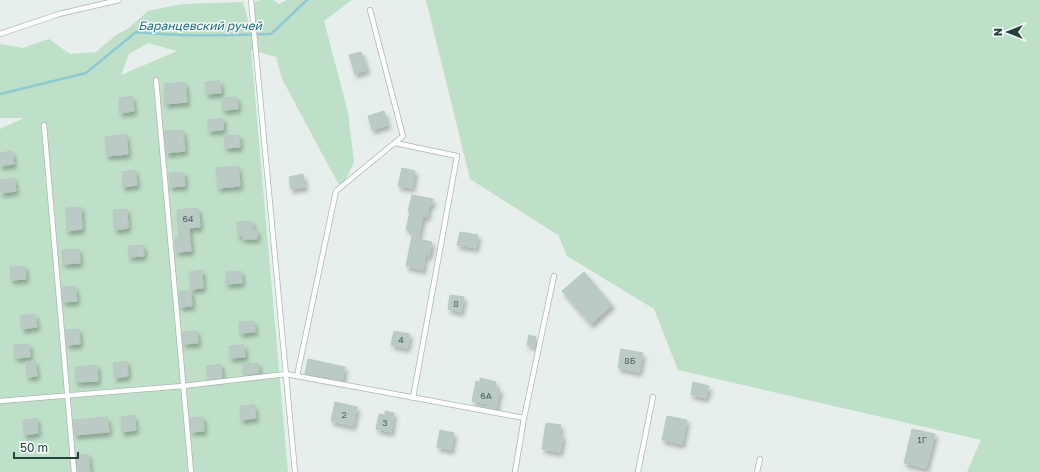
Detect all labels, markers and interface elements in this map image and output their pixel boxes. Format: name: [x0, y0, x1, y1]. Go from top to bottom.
north arrow: [988, 12, 1028, 52]
water label: Баранцевский ручей: [138, 18, 262, 33]
text: N: [991, 28, 1004, 36]
house number: 64: [183, 213, 194, 224]
house number: 8: [453, 298, 459, 309]
house number: 4: [398, 334, 404, 345]
house number: 8Б: [624, 355, 636, 366]
house number: 6А: [480, 390, 492, 401]
house number: 2: [341, 409, 347, 420]
house number: 3: [382, 417, 388, 428]
scale bar: [14, 434, 78, 460]
house number: 1Г: [917, 434, 927, 445]
text: 50 m: [20, 440, 48, 455]

